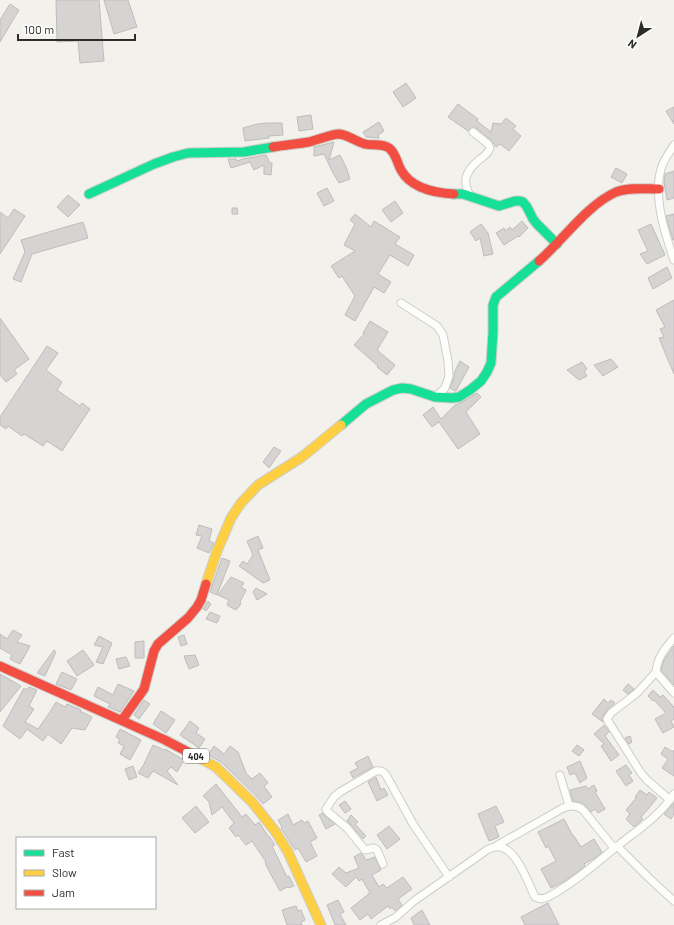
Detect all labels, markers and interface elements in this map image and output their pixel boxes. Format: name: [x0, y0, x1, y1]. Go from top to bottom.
scale bar: [18, 16, 135, 42]
north arrow: [618, 16, 658, 56]
text: 100 m: [24, 22, 54, 36]
text: N: [625, 37, 639, 52]
road number: 404: [183, 749, 209, 763]
legend: [16, 837, 156, 909]
text: Fast: [52, 845, 75, 859]
text: Slow: [52, 865, 77, 879]
text: Jam: [52, 885, 75, 899]

